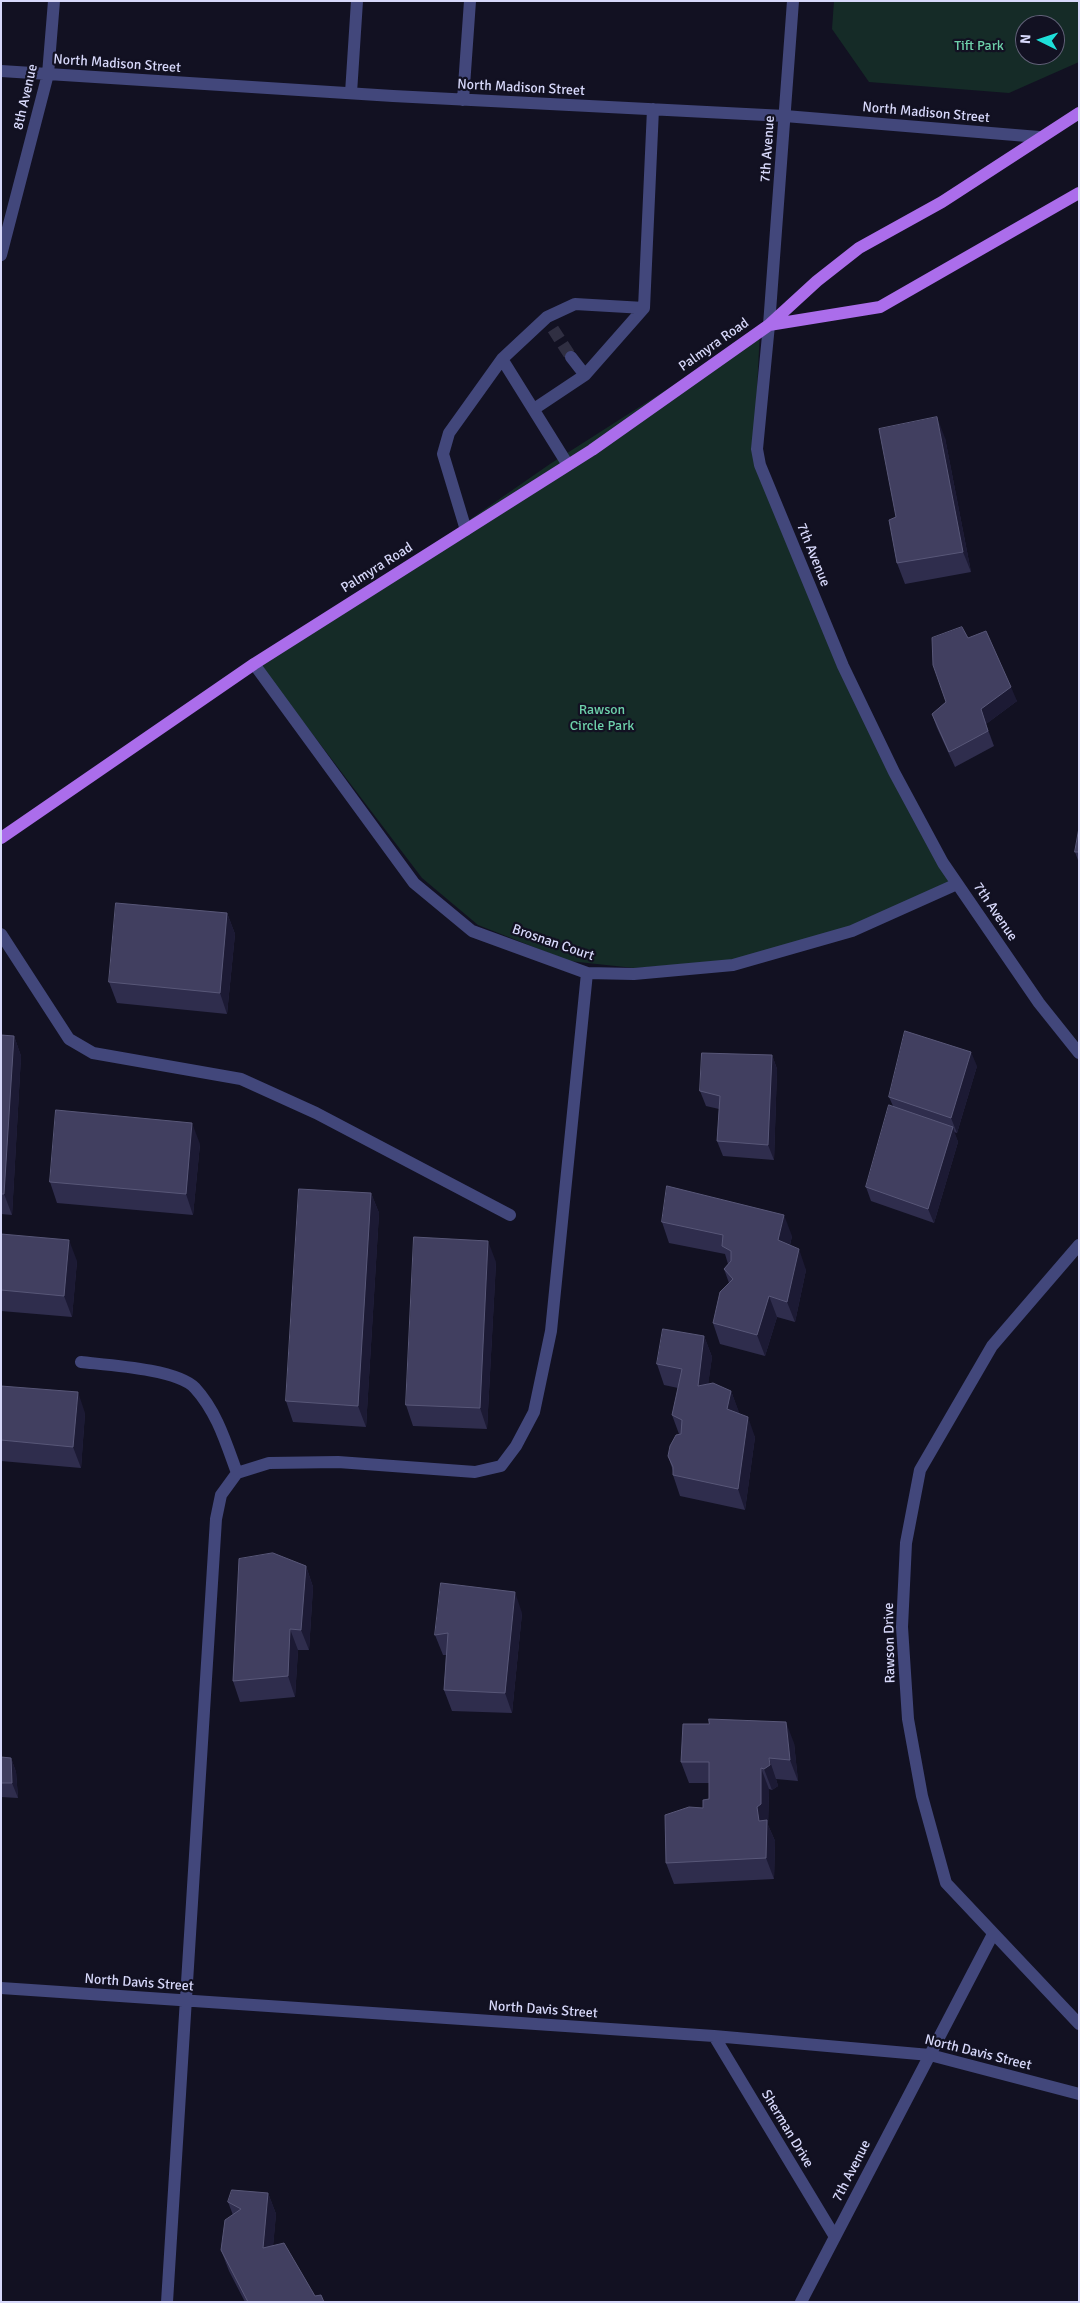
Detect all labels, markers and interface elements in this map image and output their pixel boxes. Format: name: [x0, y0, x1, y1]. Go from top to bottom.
north arrow: [1015, 15, 1065, 65]
text: N: [1017, 34, 1034, 44]
park label: Tift Park: [954, 38, 1004, 54]
street label: North Madison Street: [53, 51, 181, 77]
street label: 8th Avenue: [10, 62, 42, 132]
street label: North Madison Street: [457, 76, 585, 100]
street label: North Madison Street: [862, 99, 990, 127]
street label: 7th Avenue: [757, 115, 779, 183]
street label: Palmyra Road: [676, 315, 752, 375]
street label: 7th Avenue: [793, 521, 833, 589]
street label: Palmyra Road: [338, 539, 416, 597]
park label: Rawson Circle Park: [570, 702, 634, 734]
street label: 7th Avenue: [969, 880, 1021, 944]
street label: Brosnan Court: [510, 921, 596, 965]
street label: Rawson Drive: [881, 1602, 899, 1684]
street label: North Davis Street: [84, 1971, 194, 1995]
street label: North Davis Street: [488, 1998, 598, 2022]
street label: North Davis Street: [923, 2032, 1033, 2074]
street label: Sherman Drive: [757, 2087, 817, 2171]
street label: 7th Avenue: [829, 2137, 875, 2205]

